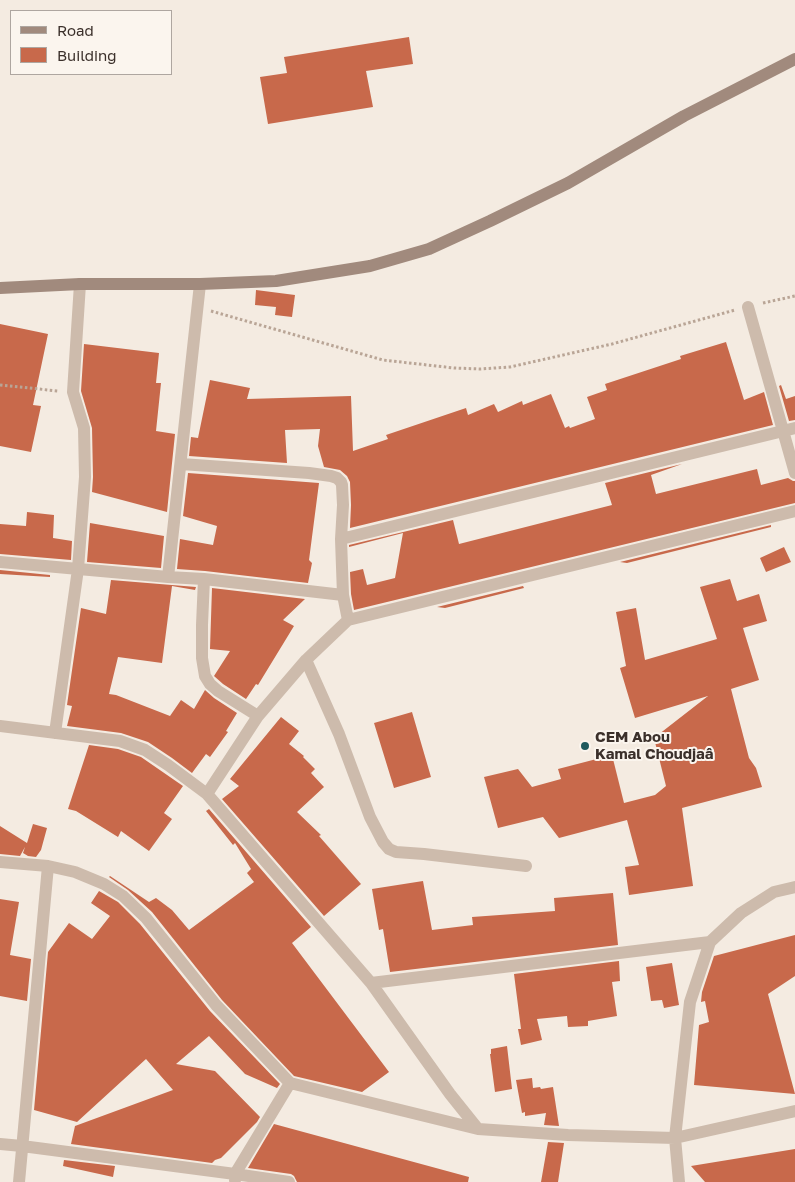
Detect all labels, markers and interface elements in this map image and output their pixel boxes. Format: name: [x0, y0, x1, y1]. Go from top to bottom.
legend: [10, 10, 172, 75]
text: Road: [57, 21, 94, 39]
text: Building: [57, 46, 117, 64]
place label: CEM Abou Kamal Choudjaâ: [595, 728, 713, 763]
marker: CEM Abou Kamal Choudjaâ: [579, 740, 591, 752]

